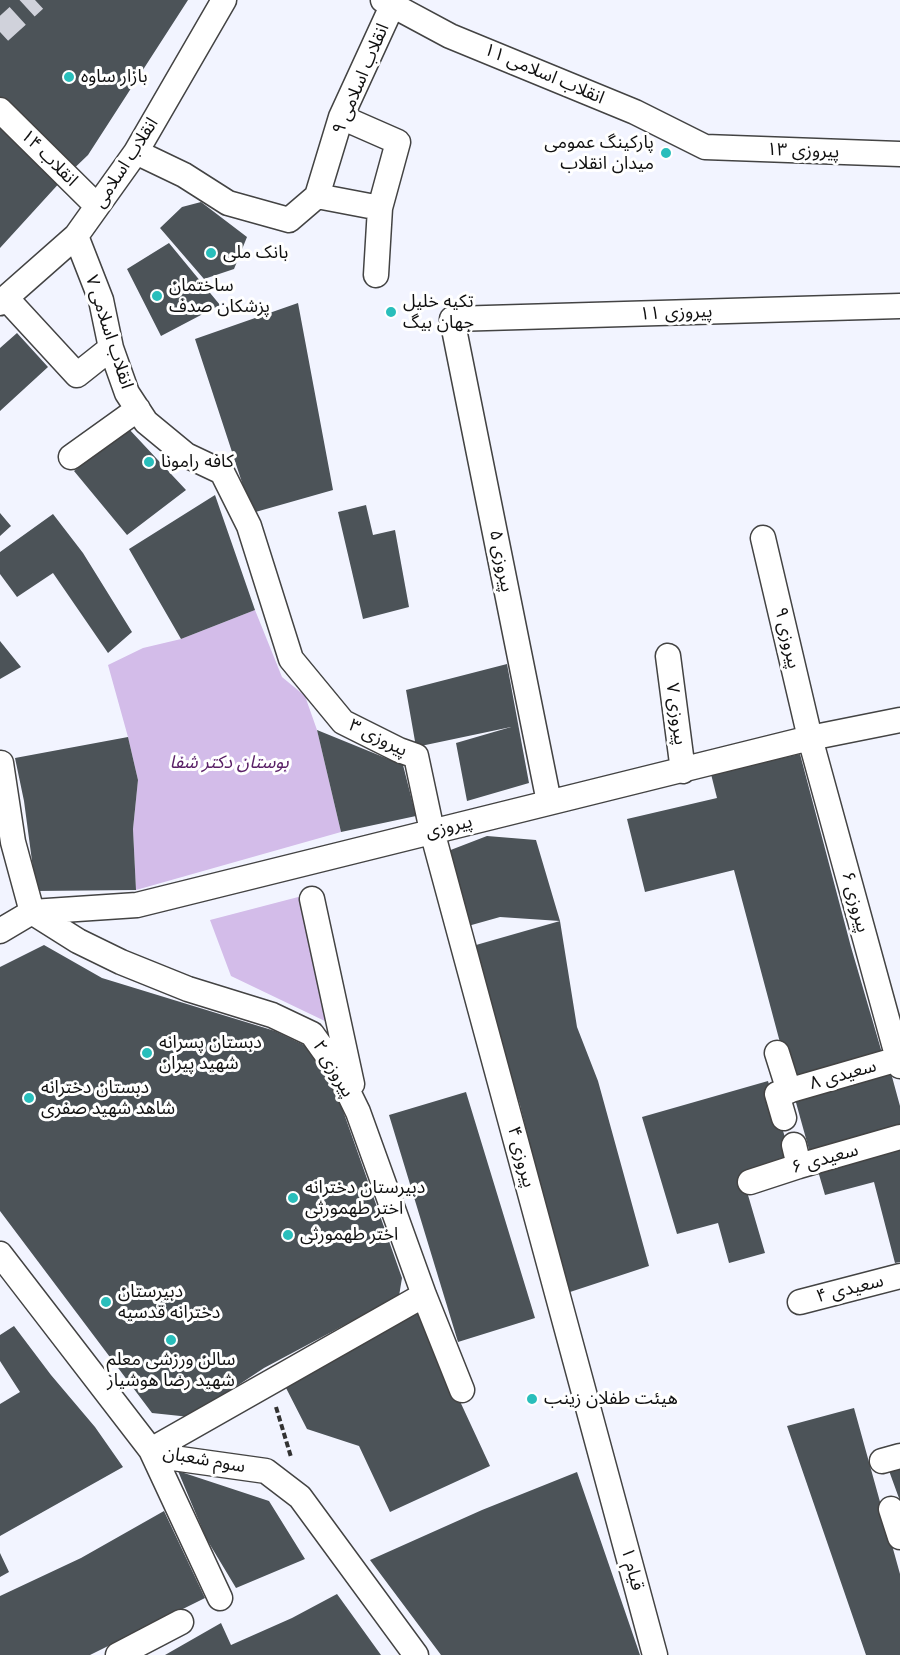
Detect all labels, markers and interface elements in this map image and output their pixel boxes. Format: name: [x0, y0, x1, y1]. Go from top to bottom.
street label: انقلاب اسلامی ۹: [328, 20, 394, 138]
street label: انقلاب اسلامی ۱۱: [481, 39, 607, 109]
place label: بازار ساوه: [81, 66, 147, 88]
marker: بازار ساوه: [62, 70, 76, 84]
street label: انقلاب اسلامی: [89, 114, 163, 212]
street label: انقلاب ۱۴: [16, 125, 82, 191]
place label: پارکینگ عمومی میدان انقلاب: [544, 132, 654, 174]
street label: پیروزی ۱۳: [766, 139, 840, 163]
marker: پارکینگ عمومی میدان انقلاب: [659, 146, 673, 160]
place label: بانک ملی: [223, 242, 288, 264]
marker: بانک ملی: [204, 246, 218, 260]
street label: انقلاب اسلامی ۷: [80, 272, 138, 392]
place label: ساختمان پزشکان صدف: [169, 275, 270, 318]
marker: ساختمان پزشکان صدف: [150, 289, 164, 303]
place label: تکیه خلیل جهان بیگ: [403, 291, 474, 334]
street label: پیروزی ۱۱: [639, 301, 713, 325]
marker: تکیه خلیل جهان بیگ: [384, 305, 398, 319]
place label: کافه رامونا: [161, 451, 234, 473]
marker: کافه رامونا: [142, 455, 156, 469]
street label: پیروزی ۵: [484, 528, 518, 594]
street label: پیروزی ۹: [769, 605, 805, 671]
street label: پیروزی ۷: [661, 682, 691, 746]
street label: پیروزی ۳: [345, 715, 411, 761]
park label: بوستان دکتر شفا: [169, 752, 289, 774]
street label: پیروزی: [423, 811, 475, 843]
street label: پیروزی ۶: [836, 869, 874, 935]
place label: دبستان پسرانه شهید پیران: [159, 1032, 262, 1074]
street label: پیروزی ۲: [308, 1037, 358, 1101]
marker: دبستان پسرانه شهید پیران: [140, 1046, 154, 1060]
street label: سعیدی ۸: [807, 1055, 879, 1095]
place label: دبستان دخترانه شاهد شهید صفری: [41, 1077, 175, 1120]
marker: دبستان دخترانه شاهد شهید صفری: [22, 1091, 36, 1105]
street label: پیروزی ۴: [502, 1124, 540, 1190]
street label: سعیدی ۶: [789, 1139, 861, 1179]
place label: دبیرستان دخترانه اختر طهمورثی: [305, 1177, 425, 1220]
marker: دبیرستان دخترانه اختر طهمورثی: [286, 1191, 300, 1205]
place label: اختر طهمورثی: [300, 1224, 398, 1246]
marker: اختر طهمورثی: [281, 1228, 295, 1242]
street label: سعیدی ۴: [814, 1270, 886, 1308]
place label: دبیرستان دخترانه قدسیه: [118, 1281, 220, 1324]
marker: دبیرستان دخترانه قدسیه: [99, 1295, 113, 1309]
marker: سالن ورزشی معلم شهید رضا هوشیار: [164, 1333, 178, 1347]
place label: سالن ورزشی معلم شهید رضا هوشیار: [107, 1349, 235, 1392]
place label: هیئت طفلان زینب: [544, 1388, 678, 1410]
marker: هیئت طفلان زینب: [525, 1392, 539, 1406]
street label: سوم شعبان: [161, 1442, 247, 1478]
street label: قیام ۱: [616, 1545, 648, 1593]

